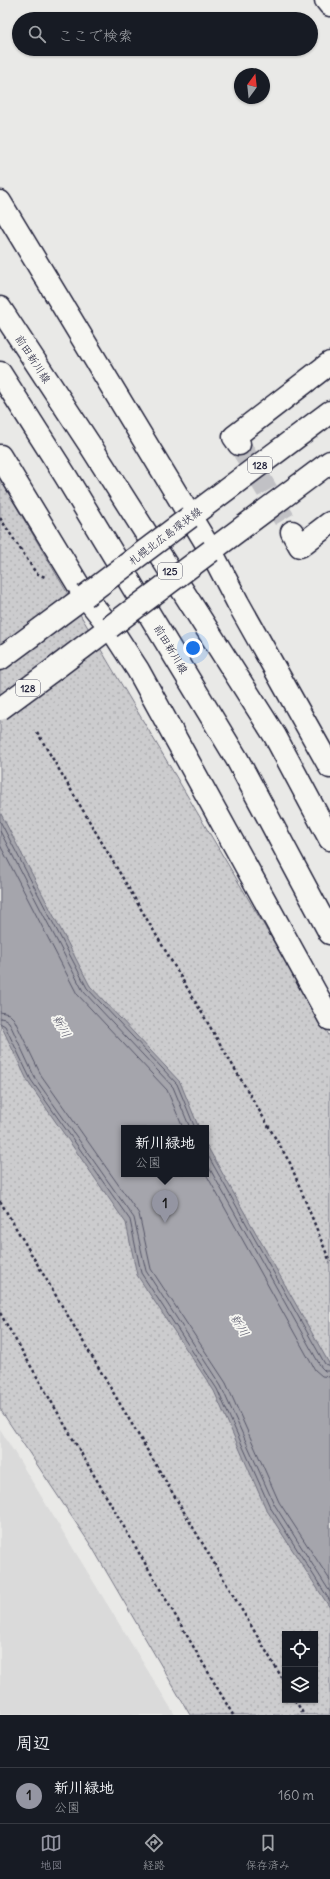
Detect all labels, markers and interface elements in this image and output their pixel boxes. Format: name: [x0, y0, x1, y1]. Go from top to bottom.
search box: [12, 12, 318, 56]
icon: search: [26, 23, 48, 45]
text: ここで検索: [58, 26, 133, 45]
north arrow: [234, 68, 270, 104]
street label: 前田新川線: [12, 332, 54, 386]
road number: 128: [248, 457, 272, 473]
street label: 札幌北広島環状線: [126, 504, 204, 568]
road number: 125: [158, 563, 182, 579]
street label: 前田新川線: [151, 622, 191, 676]
your location: [183, 638, 203, 658]
road number: 128: [16, 680, 40, 696]
water label: 新川: [50, 1012, 74, 1040]
popup: [121, 1125, 209, 1177]
text: 新川緑地: [135, 1133, 195, 1152]
text: 公園: [135, 1154, 161, 1171]
pin: 1: [152, 1190, 178, 1223]
water label: 新川: [227, 1311, 253, 1339]
map controls: [282, 1631, 318, 1703]
button: locate: [282, 1631, 318, 1667]
button: layers: [282, 1667, 318, 1703]
text: 周辺: [16, 1732, 50, 1754]
text: 新川緑地: [54, 1778, 114, 1797]
text: 1: [26, 1787, 32, 1804]
text: 160 m: [278, 1787, 314, 1804]
text: 公園: [54, 1799, 80, 1816]
tab: 地図: [40, 1832, 62, 1872]
tab: 経路: [143, 1832, 165, 1872]
tab: 保存済み: [246, 1832, 290, 1872]

